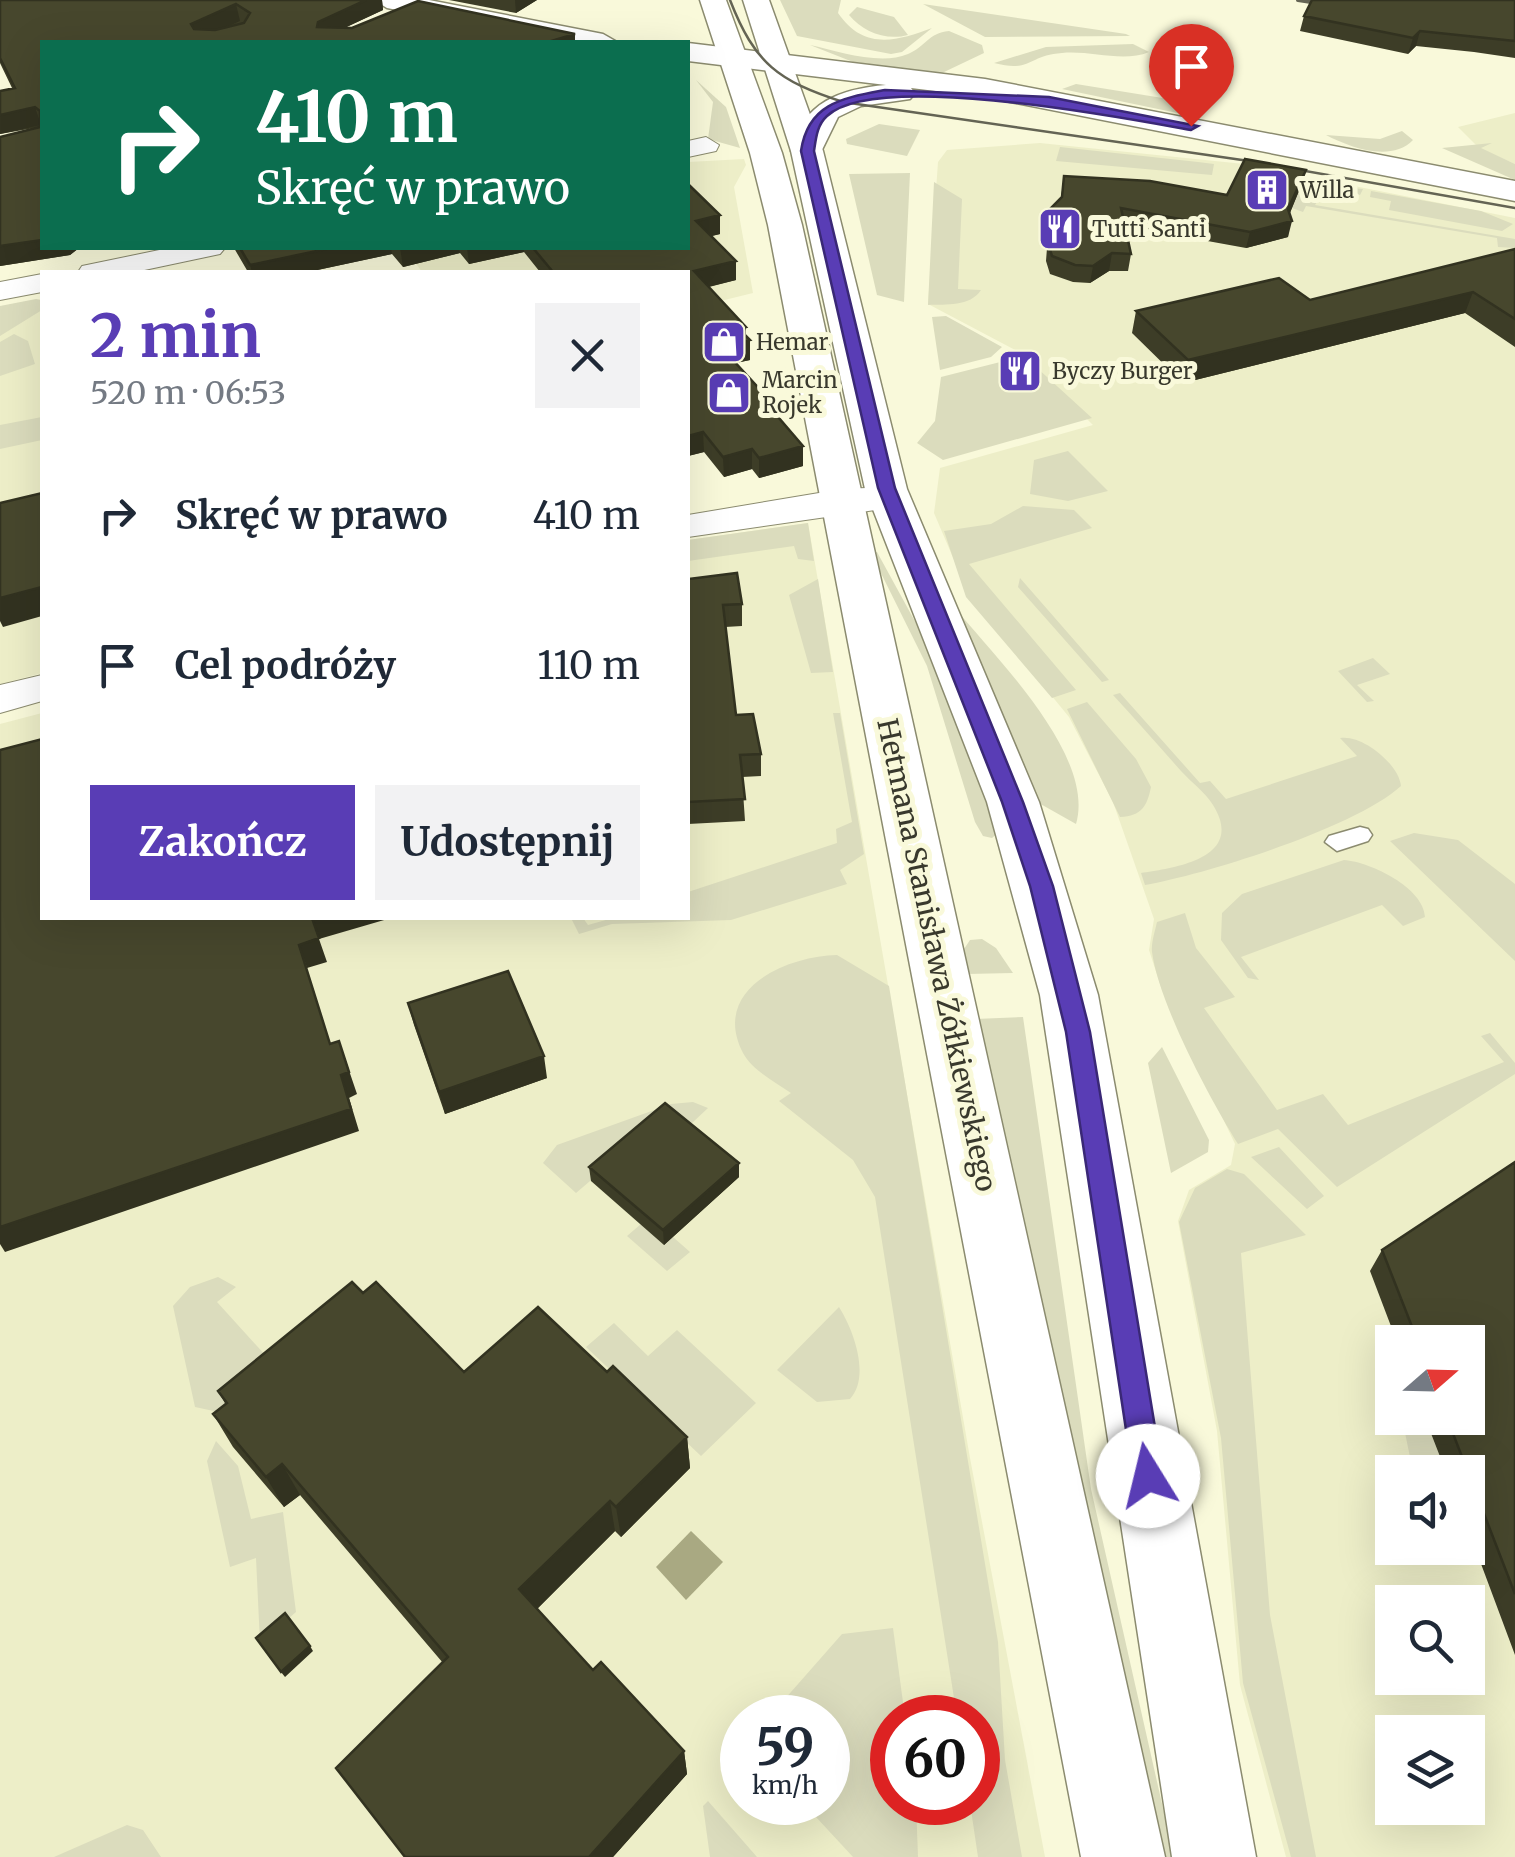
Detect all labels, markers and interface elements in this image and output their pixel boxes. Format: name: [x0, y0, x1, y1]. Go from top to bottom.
pin: [1149, 24, 1234, 127]
icon: arrive: [1164, 39, 1219, 94]
text: 410 m: [255, 73, 458, 161]
icon: right: [90, 80, 220, 210]
text: Skręć w prawo: [255, 160, 570, 216]
building icon: Willa: [1244, 167, 1290, 213]
place label: Willa: [1299, 176, 1355, 204]
restaurant icon: Tutti Santi: [1037, 206, 1083, 252]
place label: Tutti Santi: [1092, 215, 1206, 243]
text: 2 min: [90, 298, 261, 373]
button: close: [535, 303, 640, 408]
shop icon: Hemar: [701, 319, 747, 365]
place label: Hemar: [756, 328, 828, 356]
restaurant icon: Byczy Burger: [997, 348, 1043, 394]
place label: Byczy Burger: [1052, 357, 1193, 385]
place label: Marcin Rojek: [762, 366, 838, 419]
shop icon: Marcin Rojek: [706, 370, 752, 416]
text: 520 m · 06:53: [90, 373, 286, 413]
icon: right: [90, 488, 145, 543]
text: Skręć w prawo: [175, 492, 448, 539]
text: 410 m: [533, 492, 640, 539]
icon: arrive: [90, 638, 145, 693]
text: Cel podróży: [175, 642, 396, 689]
text: 110 m: [537, 642, 640, 689]
street label: Hetmana Stanisława Żółkiewskiego: [869, 715, 1005, 1195]
button: Zakończ: [90, 785, 355, 900]
button: Udostępnij: [375, 785, 640, 900]
north arrow: [1375, 1325, 1485, 1435]
map controls: [1375, 1325, 1485, 1825]
position arrow: [1096, 1424, 1200, 1528]
button: sound: [1375, 1455, 1485, 1565]
button: search: [1375, 1585, 1485, 1695]
speed limit sign: 60: [870, 1695, 1000, 1825]
button: layers: [1375, 1715, 1485, 1825]
text: 59: [756, 1716, 814, 1779]
text: km/h: [752, 1769, 818, 1801]

